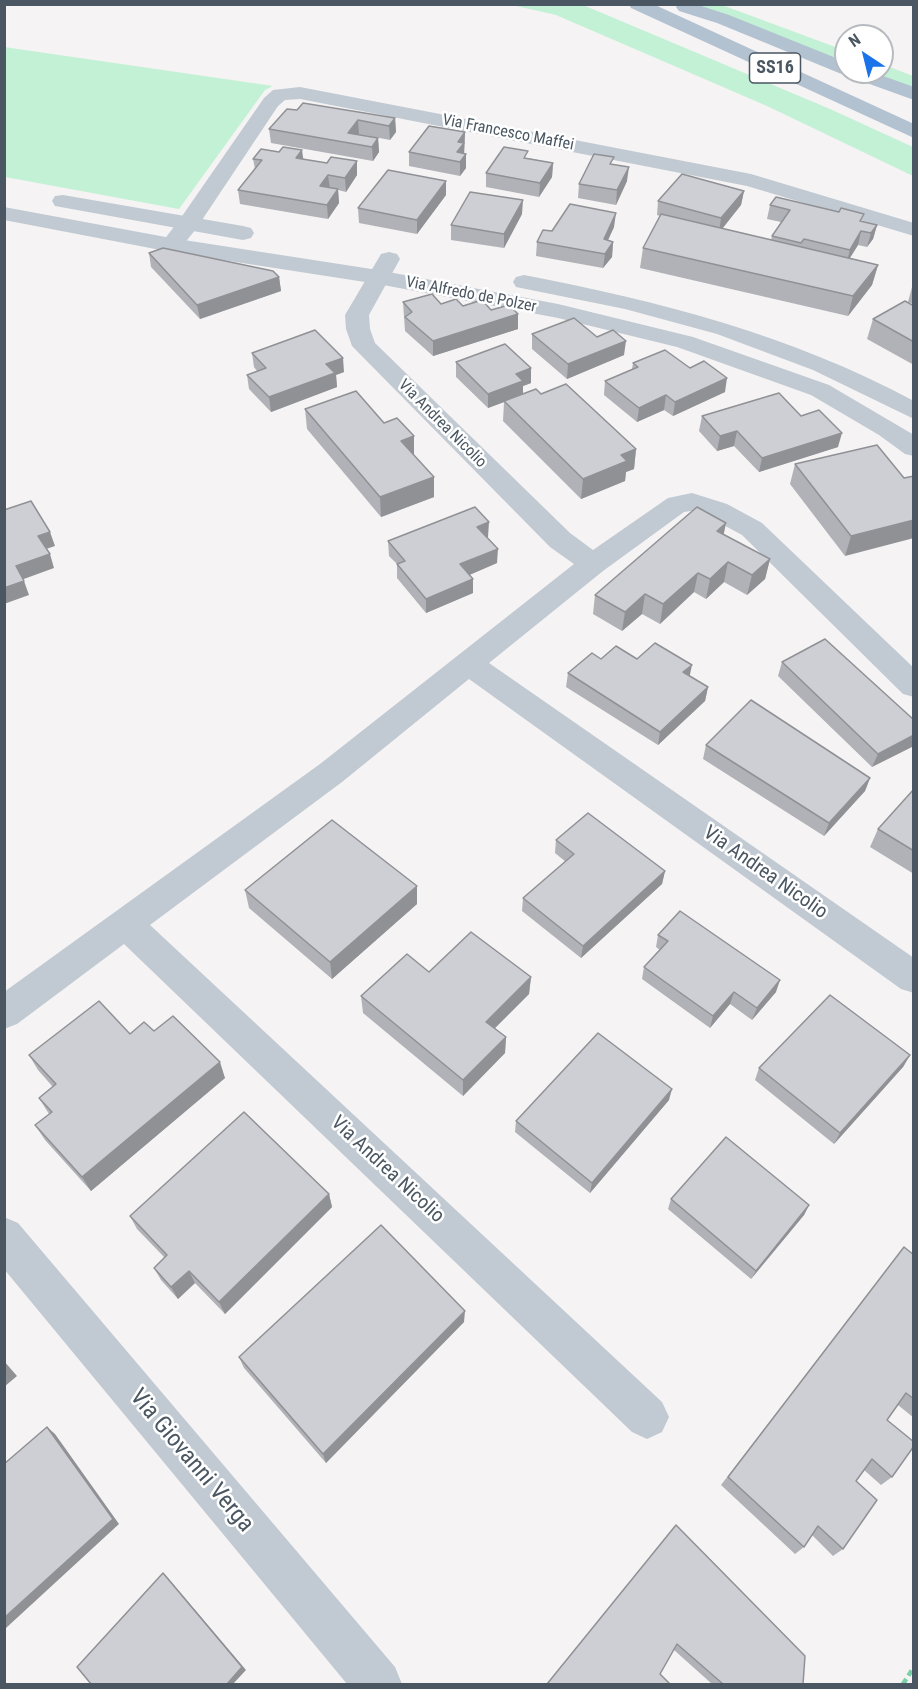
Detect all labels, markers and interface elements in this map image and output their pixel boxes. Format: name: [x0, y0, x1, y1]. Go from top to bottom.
north arrow: [834, 24, 894, 84]
text: N: [845, 30, 864, 51]
road number: SS16: [750, 53, 800, 83]
street label: Via Francesco Maffei: [441, 111, 575, 155]
street label: Via Alfredo de Polzer: [404, 273, 538, 317]
street label: Via Andrea Nicolio: [394, 376, 490, 472]
street label: Via Andrea Nicolio: [698, 821, 832, 925]
street label: Via Andrea Nicolio: [325, 1111, 449, 1229]
street label: Via Giovanni Verga: [123, 1384, 259, 1538]

